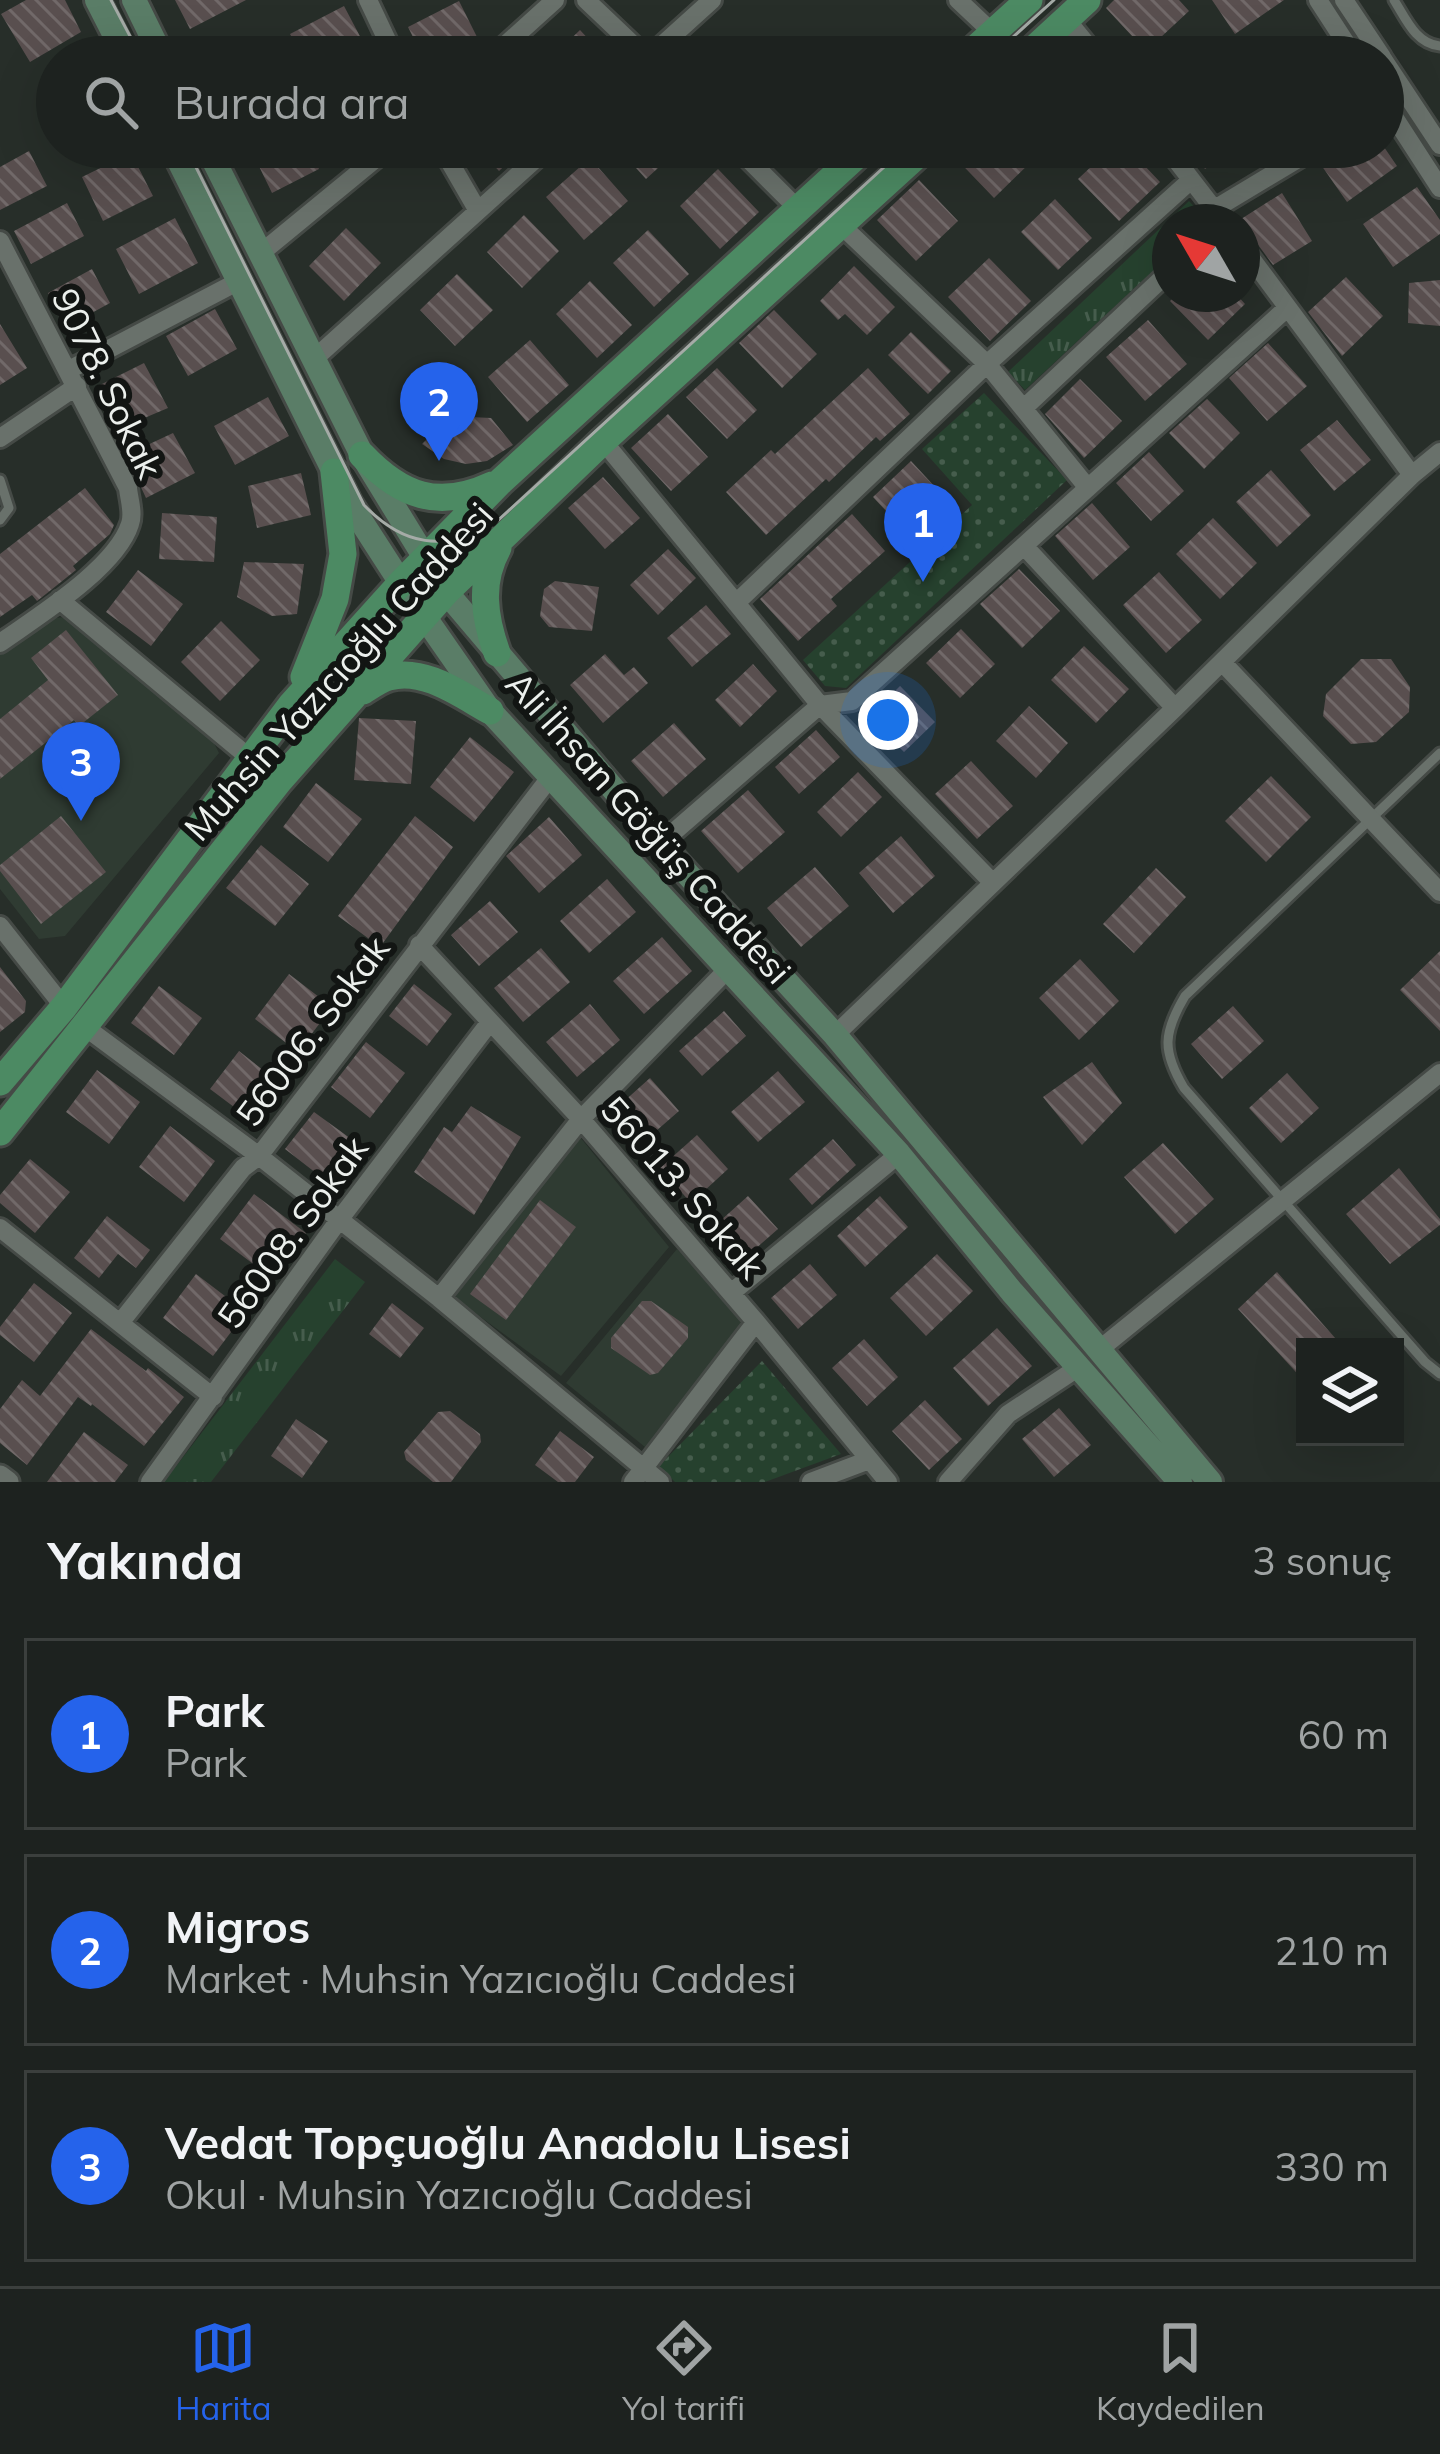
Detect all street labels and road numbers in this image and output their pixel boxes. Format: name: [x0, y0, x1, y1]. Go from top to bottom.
street label: 9078. Sokak: [43, 281, 173, 486]
street label: Muhsin Yazıcıoğlu Caddesi: [174, 493, 502, 849]
street label: Ali İhsan Göğüş Caddesi: [497, 661, 801, 993]
street label: 56006. Sokak: [226, 926, 399, 1135]
street label: 56013. Sokak: [592, 1087, 775, 1288]
street label: 56008. Sokak: [207, 1127, 377, 1337]

